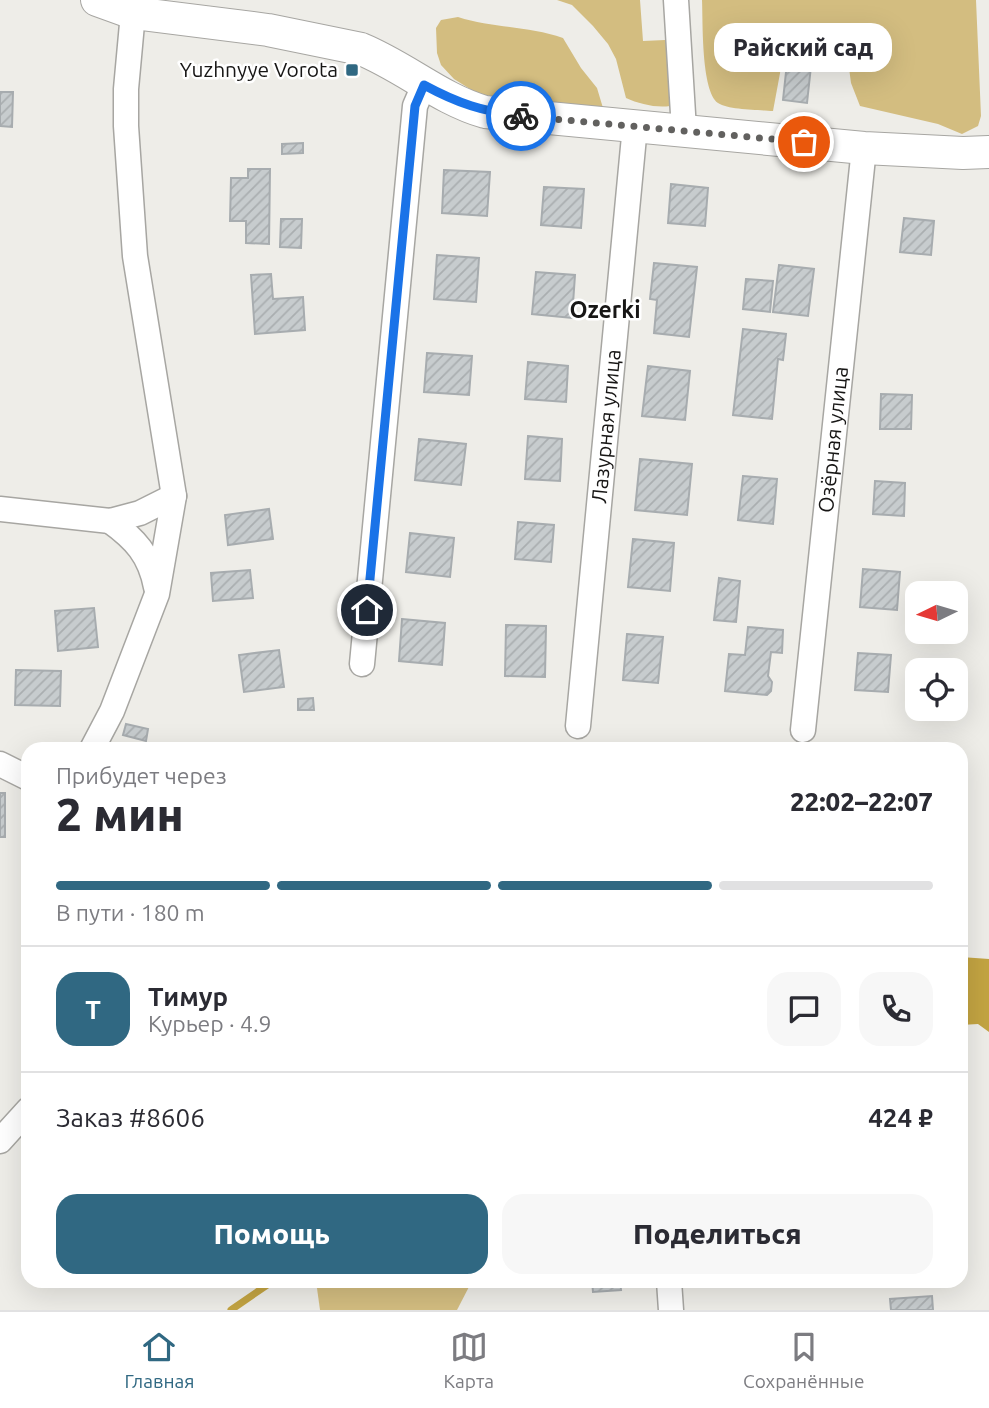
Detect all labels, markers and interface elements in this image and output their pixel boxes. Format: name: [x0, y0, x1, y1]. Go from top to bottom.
callout: Райский сад: [715, 23, 893, 72]
text: Райский сад: [733, 35, 873, 60]
place label: Yuzhnyye Vorota: [180, 57, 338, 81]
marker: Yuzhnyye Vorota: [344, 62, 360, 78]
courier: [486, 81, 556, 151]
icon: bike: [502, 97, 540, 135]
pin: [774, 112, 834, 172]
icon: bag: [785, 123, 823, 161]
district label: Ozerki: [569, 297, 641, 322]
street label: Лазурная улица: [586, 348, 625, 504]
street label: Озёрная улица: [813, 365, 852, 514]
pin: [337, 580, 397, 640]
north arrow: [905, 581, 968, 644]
map controls: [905, 581, 968, 721]
icon: home: [348, 591, 386, 629]
button: locate: [905, 658, 968, 721]
text: Прибудет через: [56, 763, 227, 788]
text: 22:02–22:07: [790, 787, 933, 816]
text: 2 мин: [56, 788, 184, 840]
text: В пути · 180 m: [56, 900, 205, 925]
button: chat: [767, 972, 841, 1046]
button: phone: [859, 972, 933, 1046]
text: Тимур: [148, 982, 228, 1011]
text: Т: [85, 995, 101, 1024]
text: Курьер · 4.9: [148, 1011, 272, 1036]
text: Заказ #8606: [56, 1103, 205, 1132]
text: 424 ₽: [868, 1103, 933, 1132]
button: Помощь: [56, 1194, 488, 1274]
button: Поделиться: [502, 1194, 933, 1274]
tab: Главная: [124, 1328, 195, 1392]
tab: Карта: [443, 1328, 494, 1392]
tab: Сохранённые: [743, 1328, 865, 1392]

